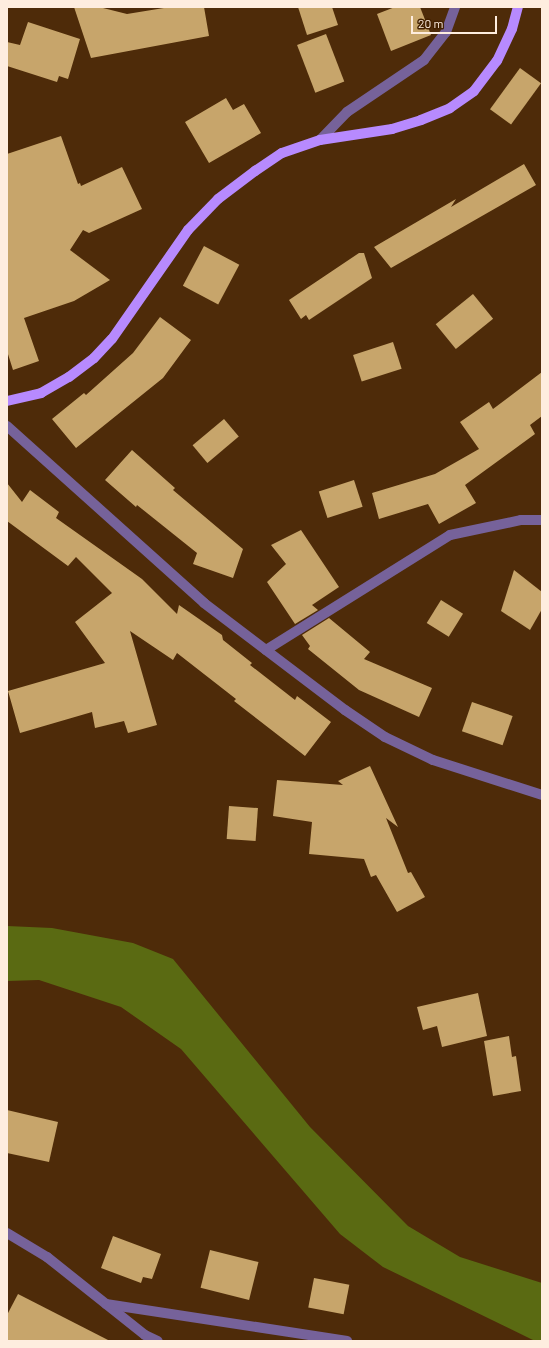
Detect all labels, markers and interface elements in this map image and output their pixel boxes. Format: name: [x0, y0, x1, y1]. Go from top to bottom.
scale bar: [413, 8, 499, 34]
text: 20 m: [418, 16, 444, 30]

